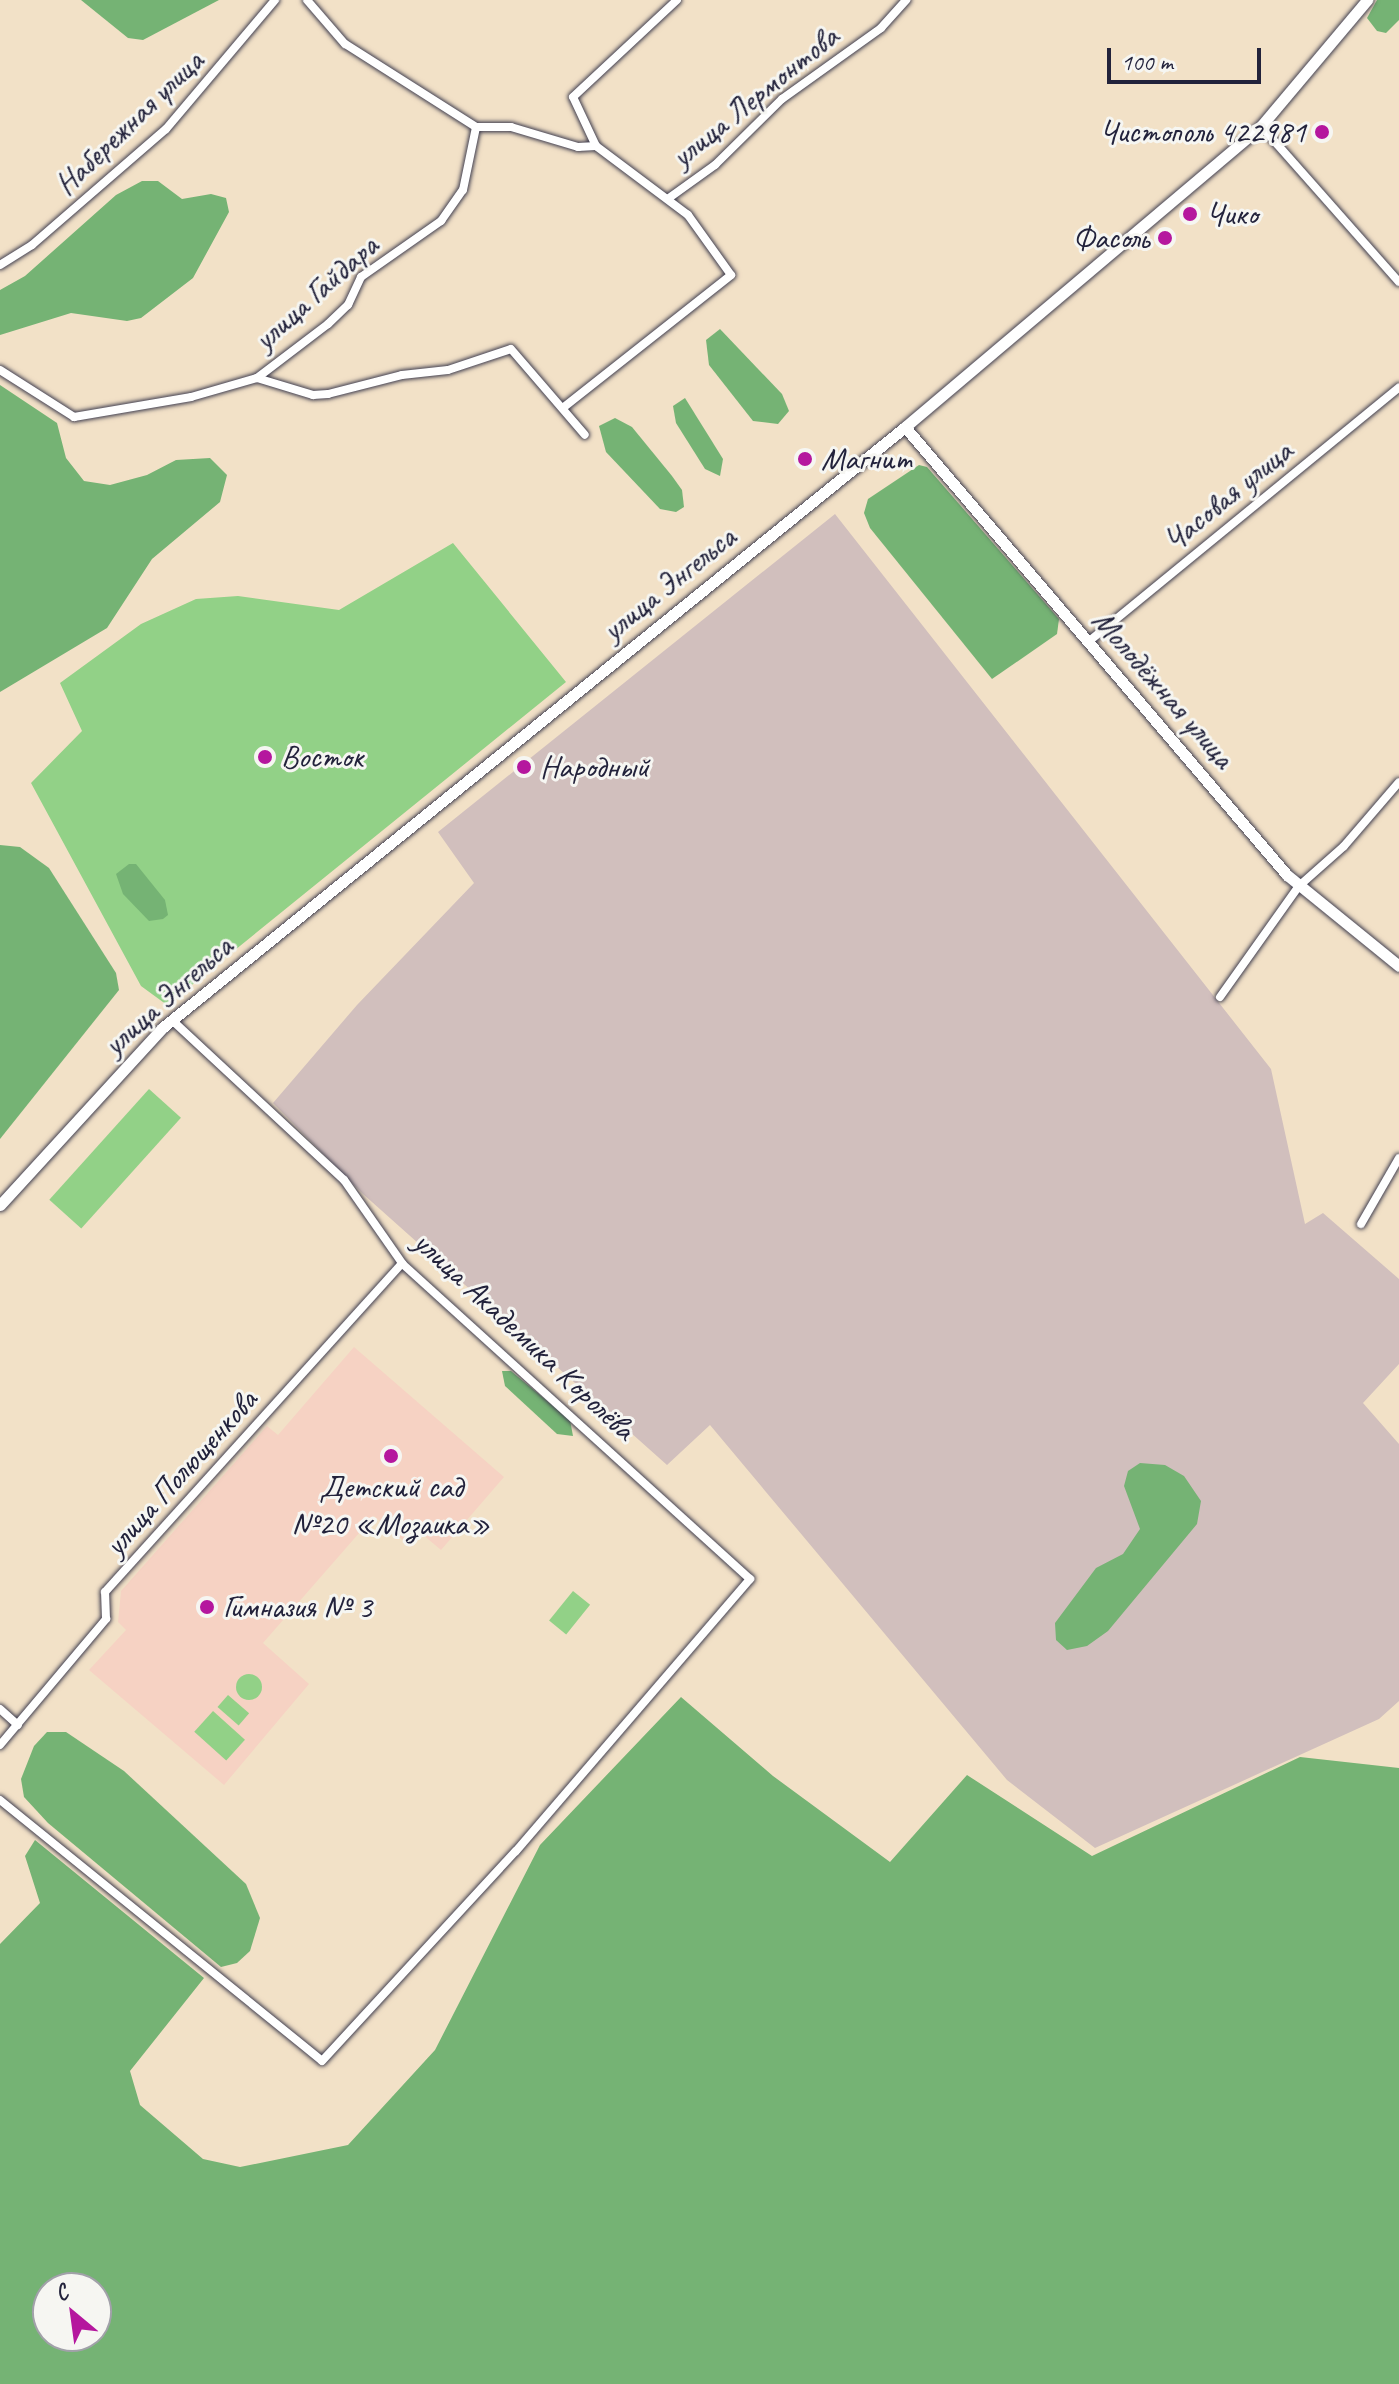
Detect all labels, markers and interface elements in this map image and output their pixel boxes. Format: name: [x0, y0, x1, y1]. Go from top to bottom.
street label: улица Лермонтова: [663, 18, 847, 176]
scale bar: [1111, 32, 1265, 82]
street label: Набережная улица: [45, 41, 213, 205]
text: 100 m: [1121, 47, 1173, 77]
place label: Чистополь 422981: [1099, 113, 1306, 151]
marker: Чистополь 422981: [1313, 123, 1331, 141]
place label: Чико: [1206, 195, 1258, 233]
marker: Чико: [1181, 205, 1199, 223]
place label: Фасоль: [1073, 219, 1149, 257]
street label: улица Гайдара: [246, 227, 386, 359]
marker: Фасоль: [1156, 229, 1174, 247]
street label: Часовая улица: [1155, 432, 1301, 560]
place label: Магнит: [821, 440, 912, 478]
marker: Магнит: [796, 450, 814, 468]
street label: улица Энгельса: [594, 518, 744, 650]
street label: Молодёжная улица: [1083, 601, 1243, 777]
place label: Восток: [281, 738, 363, 776]
marker: Восток: [256, 748, 274, 766]
place label: Народный: [540, 748, 649, 786]
marker: Народный: [515, 758, 533, 776]
street label: улица Энгельса: [95, 928, 241, 1064]
street label: улица Академика Королёва: [407, 1225, 641, 1447]
street label: улица Полющенкова: [95, 1380, 267, 1566]
marker: Детский сад №20 «Мозаика»: [382, 1447, 400, 1465]
place label: Детский сад №20 «Мозаика»: [292, 1469, 490, 1544]
place label: Гимназия № 3: [223, 1588, 372, 1626]
marker: Гимназия № 3: [198, 1598, 216, 1616]
north arrow: [32, 2272, 112, 2352]
text: С: [50, 2278, 73, 2308]

